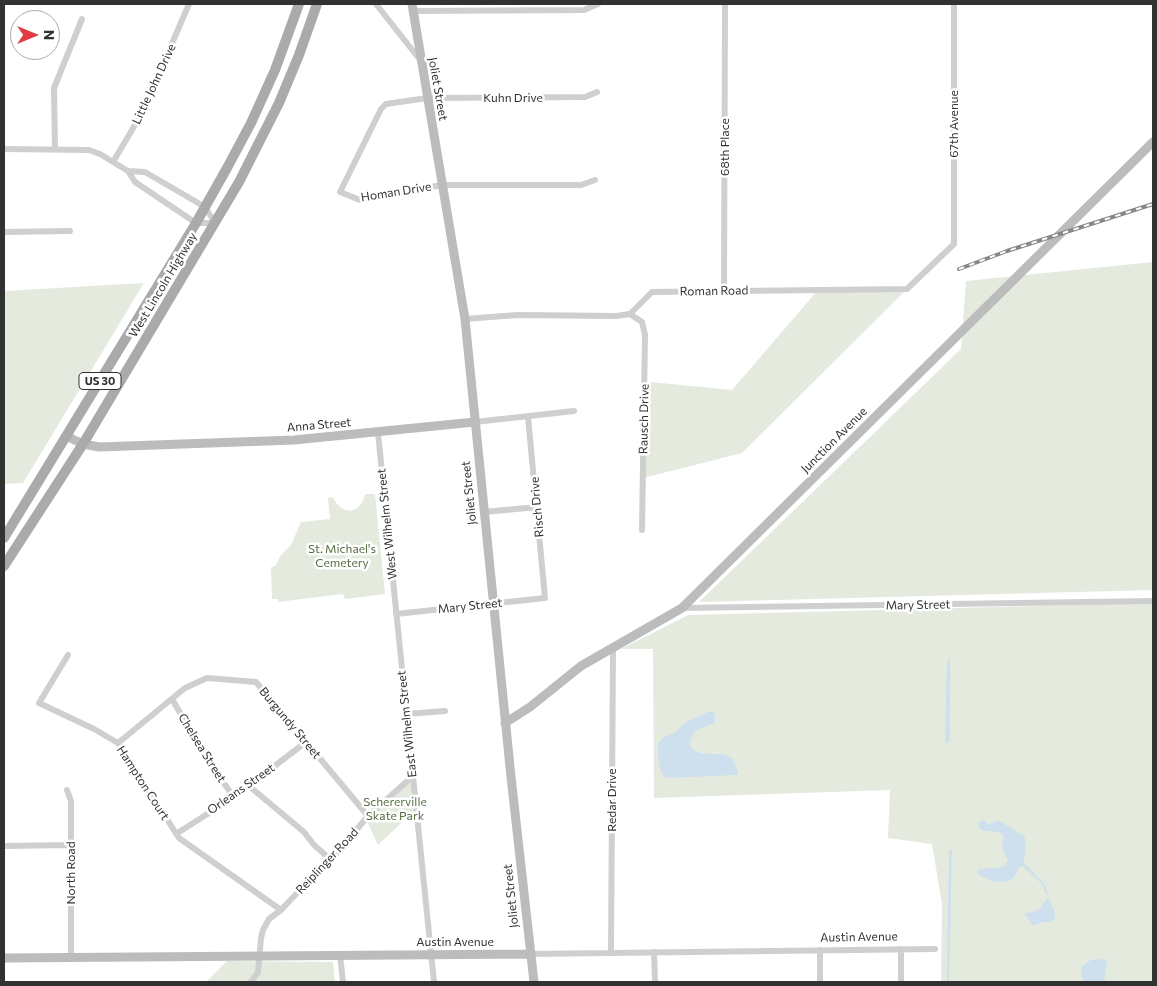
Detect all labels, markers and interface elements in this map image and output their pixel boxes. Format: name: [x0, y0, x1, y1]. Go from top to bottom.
north arrow: [10, 10, 60, 60]
text: N: [41, 30, 58, 40]
street label: Little John Drive: [129, 41, 179, 127]
street label: Joliet Street: [425, 56, 451, 122]
street label: 67th Avenue: [947, 90, 961, 158]
street label: Kuhn Drive: [483, 91, 543, 105]
street label: 68th Place: [718, 118, 732, 176]
street label: Homan Drive: [360, 179, 432, 205]
street label: West Lincoln Highway: [126, 230, 200, 340]
street label: Roman Road: [679, 283, 749, 299]
road number: US 30: [79, 372, 121, 390]
street label: Rausch Drive: [636, 384, 652, 454]
street label: Junction Avenue: [798, 404, 870, 476]
street label: Anna Street: [286, 415, 352, 435]
street label: Joliet Street: [458, 460, 480, 526]
street label: West Wilhelm Street: [374, 468, 400, 580]
street label: Risch Drive: [527, 476, 547, 538]
park label: St. Michael's Cemetery: [308, 542, 376, 570]
street label: Mary Street: [437, 595, 503, 617]
street label: Mary Street: [885, 597, 951, 613]
street label: East Wilhelm Street: [394, 670, 420, 778]
street label: Burgundy Street: [256, 684, 324, 762]
street label: Chelsea Street: [175, 711, 229, 785]
street label: Hampton Court: [114, 743, 172, 823]
street label: Orleans Street: [205, 761, 277, 817]
street label: Redar Drive: [605, 768, 619, 832]
park label: Schererville Skate Park: [363, 795, 427, 823]
street label: Reiplinger Road: [293, 825, 361, 897]
street label: North Road: [64, 841, 78, 905]
street label: Joliet Street: [500, 863, 522, 929]
street label: Austin Avenue: [820, 929, 898, 945]
street label: Austin Avenue: [416, 935, 494, 949]

